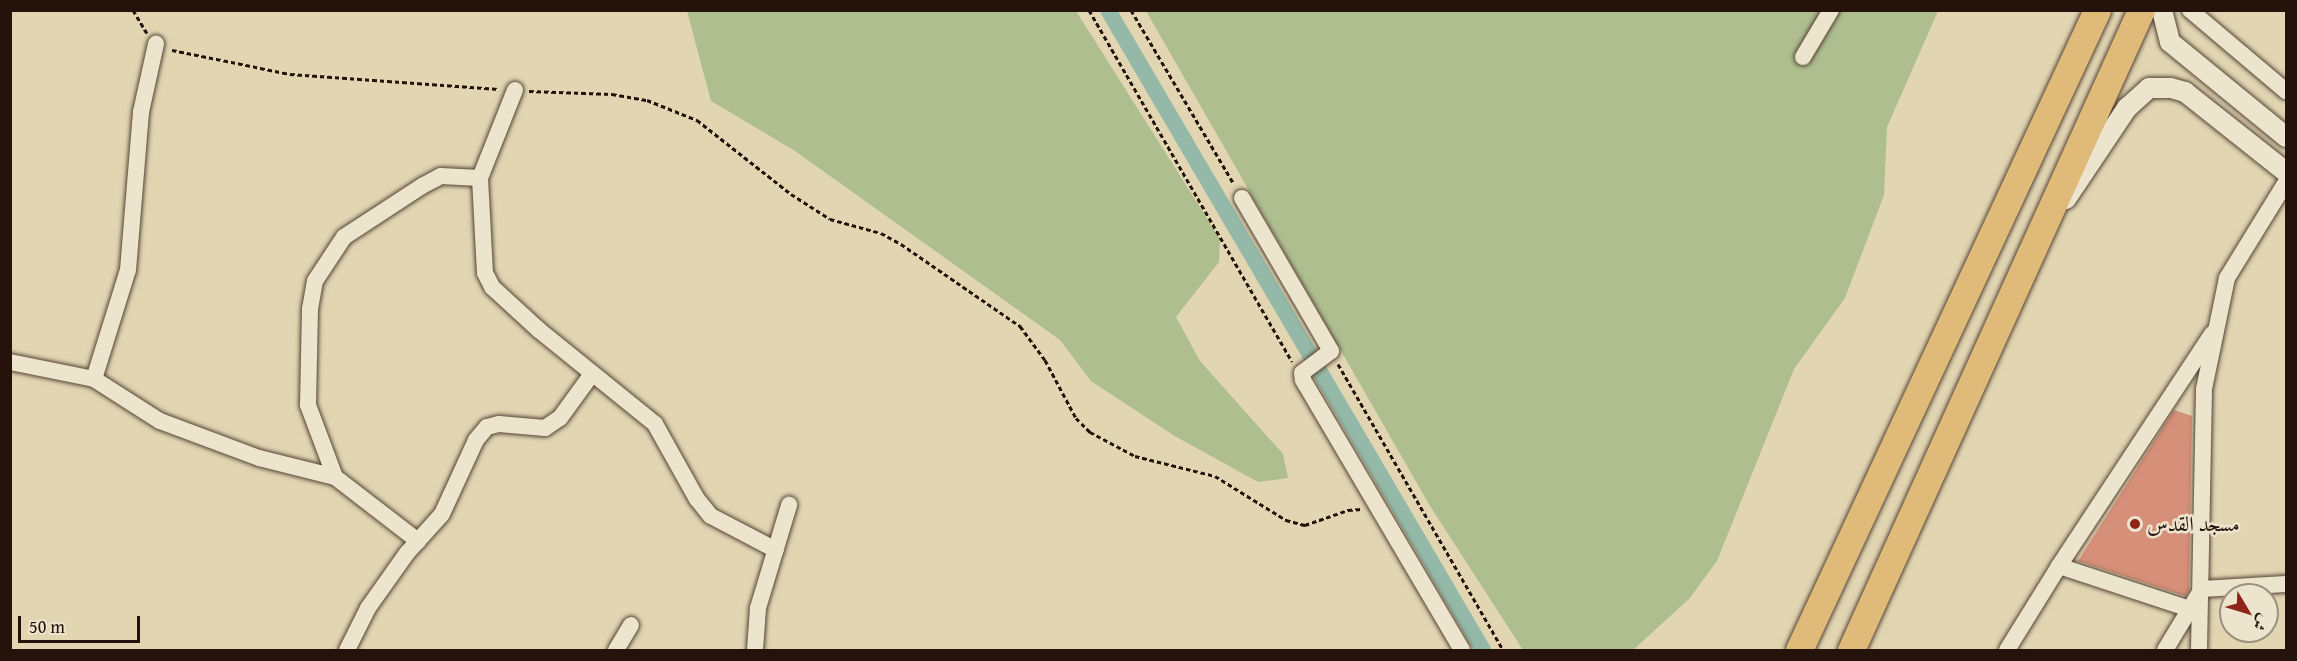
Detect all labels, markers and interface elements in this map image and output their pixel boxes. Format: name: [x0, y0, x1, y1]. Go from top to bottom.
place label: مسجد القدس: [2147, 511, 2240, 537]
marker: مسجد القدس: [2128, 517, 2142, 531]
north arrow: [2219, 583, 2279, 643]
scale bar: [21, 604, 142, 642]
text: ش: [2247, 609, 2276, 636]
text: 50 m: [29, 613, 65, 640]

